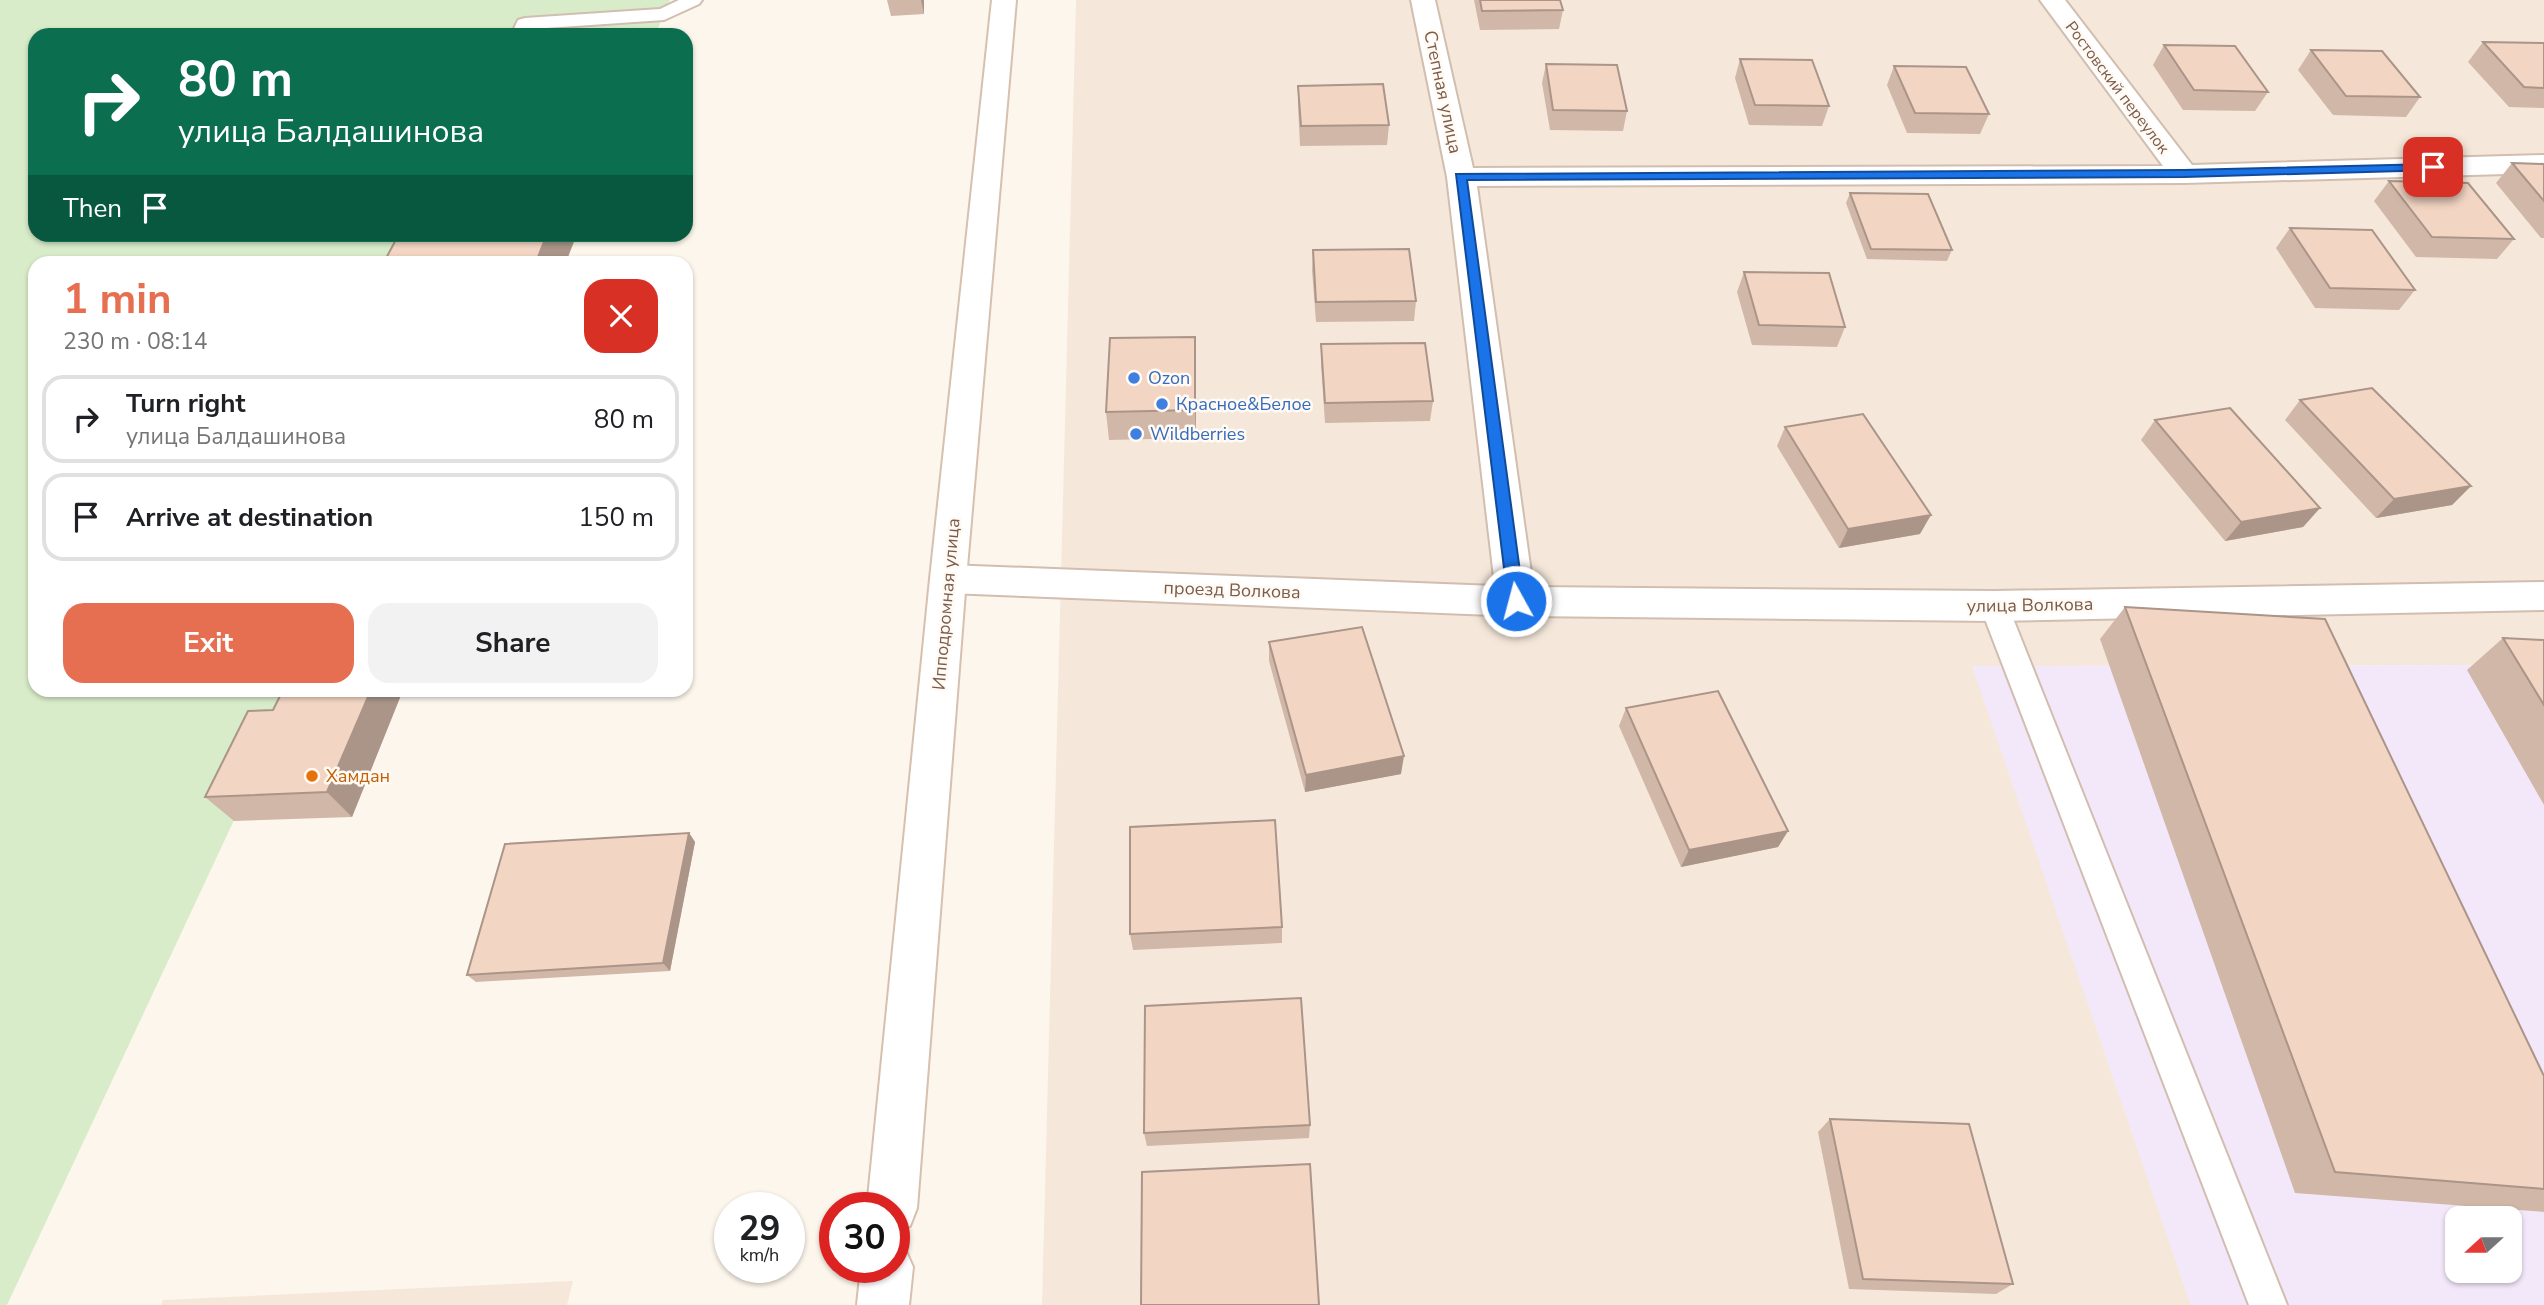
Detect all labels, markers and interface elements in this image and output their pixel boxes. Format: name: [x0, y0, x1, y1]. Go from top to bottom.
street label: Ростовский переулок: [2060, 17, 2175, 159]
street label: Степная улица: [1418, 28, 1468, 156]
text: 80 m: [178, 46, 293, 113]
icon: right: [63, 56, 154, 147]
text: улица Балдашинова: [178, 110, 484, 153]
pin: [2403, 137, 2463, 197]
icon: arrive: [2414, 148, 2452, 186]
icon: arrive: [136, 189, 174, 227]
text: Then: [63, 191, 122, 226]
text: 1 min: [63, 271, 172, 328]
button: close: [584, 279, 658, 353]
text: 230 m · 08:14: [63, 326, 208, 357]
place label: Ozon: [1148, 366, 1190, 390]
marker: Ozon: [1126, 370, 1142, 386]
text: Turn right: [126, 386, 245, 421]
place label: Красное&Белое: [1176, 392, 1311, 416]
marker: Красное&Белое: [1154, 396, 1170, 412]
icon: right: [67, 400, 105, 438]
text: 80 m: [594, 402, 654, 437]
text: улица Балдашинова: [126, 421, 346, 452]
place label: Wildberries: [1150, 422, 1245, 446]
marker: Wildberries: [1128, 426, 1144, 442]
icon: arrive: [67, 498, 105, 536]
text: Arrive at destination: [126, 500, 373, 535]
text: 150 m: [578, 500, 654, 535]
street label: Ипподромная улица: [927, 517, 965, 691]
position arrow: [1479, 564, 1553, 638]
street label: проезд Волкова: [1163, 576, 1301, 604]
street label: улица Волкова: [1967, 592, 2093, 618]
button: Exit: [63, 603, 354, 683]
button: Share: [368, 603, 658, 683]
place label: Хамдан: [326, 764, 390, 788]
marker: Хамдан: [304, 768, 320, 784]
speed limit sign: 30: [819, 1192, 910, 1283]
text: 29: [738, 1205, 781, 1252]
north arrow: [2445, 1206, 2522, 1283]
map controls: [2445, 1206, 2522, 1283]
text: km/h: [740, 1243, 779, 1267]

